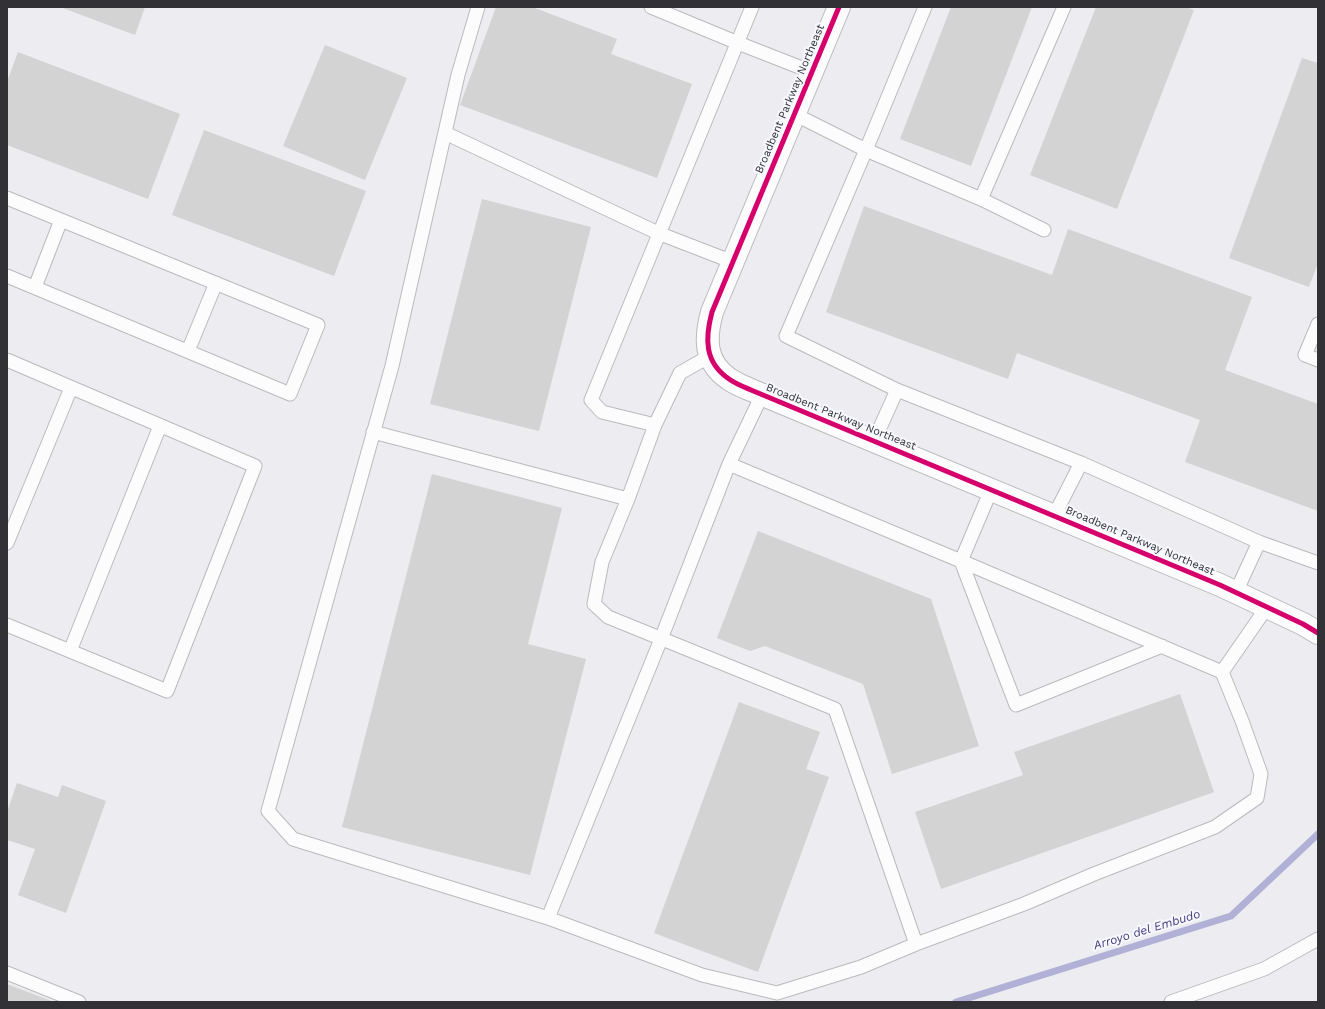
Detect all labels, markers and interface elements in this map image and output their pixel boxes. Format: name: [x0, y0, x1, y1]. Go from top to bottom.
street label: Broadbent Parkway Northeast: [753, 22, 827, 176]
street label: Broadbent Parkway Northeast: [764, 381, 918, 453]
street label: Broadbent Parkway Northeast: [1063, 504, 1217, 578]
water label: Arroyo del Embudo: [1092, 907, 1202, 953]

